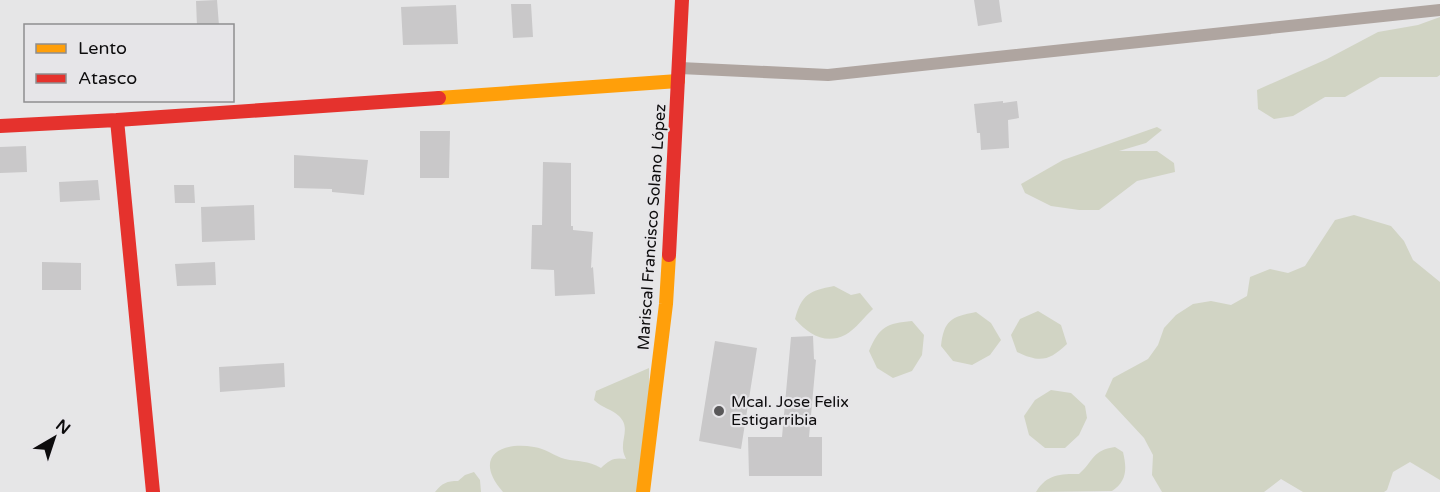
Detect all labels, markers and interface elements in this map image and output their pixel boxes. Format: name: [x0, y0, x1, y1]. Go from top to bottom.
legend: [24, 24, 234, 102]
text: Lento: [78, 37, 127, 59]
text: Atasco: [78, 67, 137, 89]
street label: Mariscal Francisco Solano López: [633, 103, 671, 351]
place label: Mcal. Jose Felix Estigarribia: [731, 392, 849, 430]
marker: Mcal. Jose Felix Estigarribia: [712, 404, 726, 418]
north arrow: [24, 408, 84, 468]
text: N: [52, 415, 74, 439]

